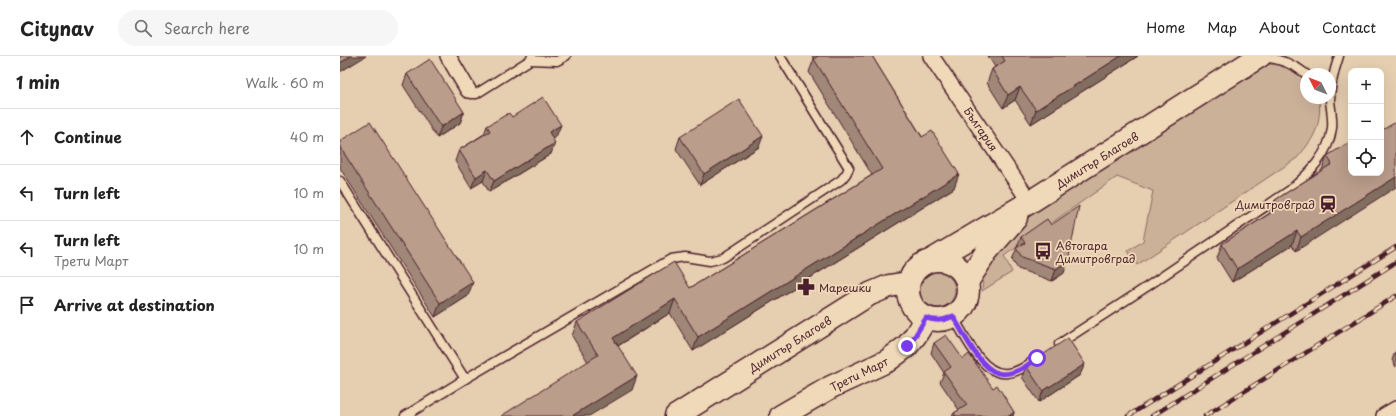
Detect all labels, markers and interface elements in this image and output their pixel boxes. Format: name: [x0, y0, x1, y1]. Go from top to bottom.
search box: [118, 10, 398, 46]
text: Citynav: [20, 14, 94, 42]
text: Search here: [164, 16, 250, 39]
icon: search: [132, 17, 154, 39]
text: Home: [1146, 17, 1185, 38]
text: Map: [1207, 17, 1237, 38]
text: About: [1259, 17, 1300, 38]
text: Contact: [1322, 17, 1376, 38]
north arrow: [1300, 68, 1336, 104]
map controls: [1348, 68, 1384, 176]
button: +: [1348, 68, 1384, 104]
text: 1 min: [16, 69, 60, 95]
text: Walk · 60 m: [246, 73, 324, 92]
street label: България: [960, 103, 1002, 155]
button: −: [1348, 104, 1384, 140]
text: Continue: [54, 125, 122, 148]
icon: ahead: [16, 126, 38, 148]
text: 40 m: [290, 127, 324, 146]
street label: Димитър Благоев: [1052, 127, 1142, 193]
button: locate: [1348, 140, 1384, 176]
text: Turn left: [54, 181, 120, 204]
icon: left: [16, 182, 38, 204]
text: 10 m: [294, 183, 324, 202]
station icon: Димитровград: [1318, 194, 1338, 214]
place label: Димитровград: [1235, 196, 1315, 213]
text: Turn left: [54, 228, 120, 251]
place label: Автогара Димитровград: [1055, 237, 1135, 267]
icon: left: [16, 238, 38, 260]
text: 10 m: [294, 239, 324, 258]
bus stop icon: Автогара Димитровград: [1033, 241, 1053, 261]
text: Трети Март: [54, 251, 128, 270]
pharmacy icon: Марешки: [796, 277, 816, 297]
place label: Марешки: [819, 279, 871, 296]
text: Arrive at destination: [54, 293, 215, 316]
icon: arrive: [16, 294, 38, 316]
street label: Димитър Благоев: [745, 311, 835, 377]
route end: [898, 337, 916, 355]
route start: [1028, 349, 1046, 367]
street label: Трети Март: [827, 352, 892, 395]

